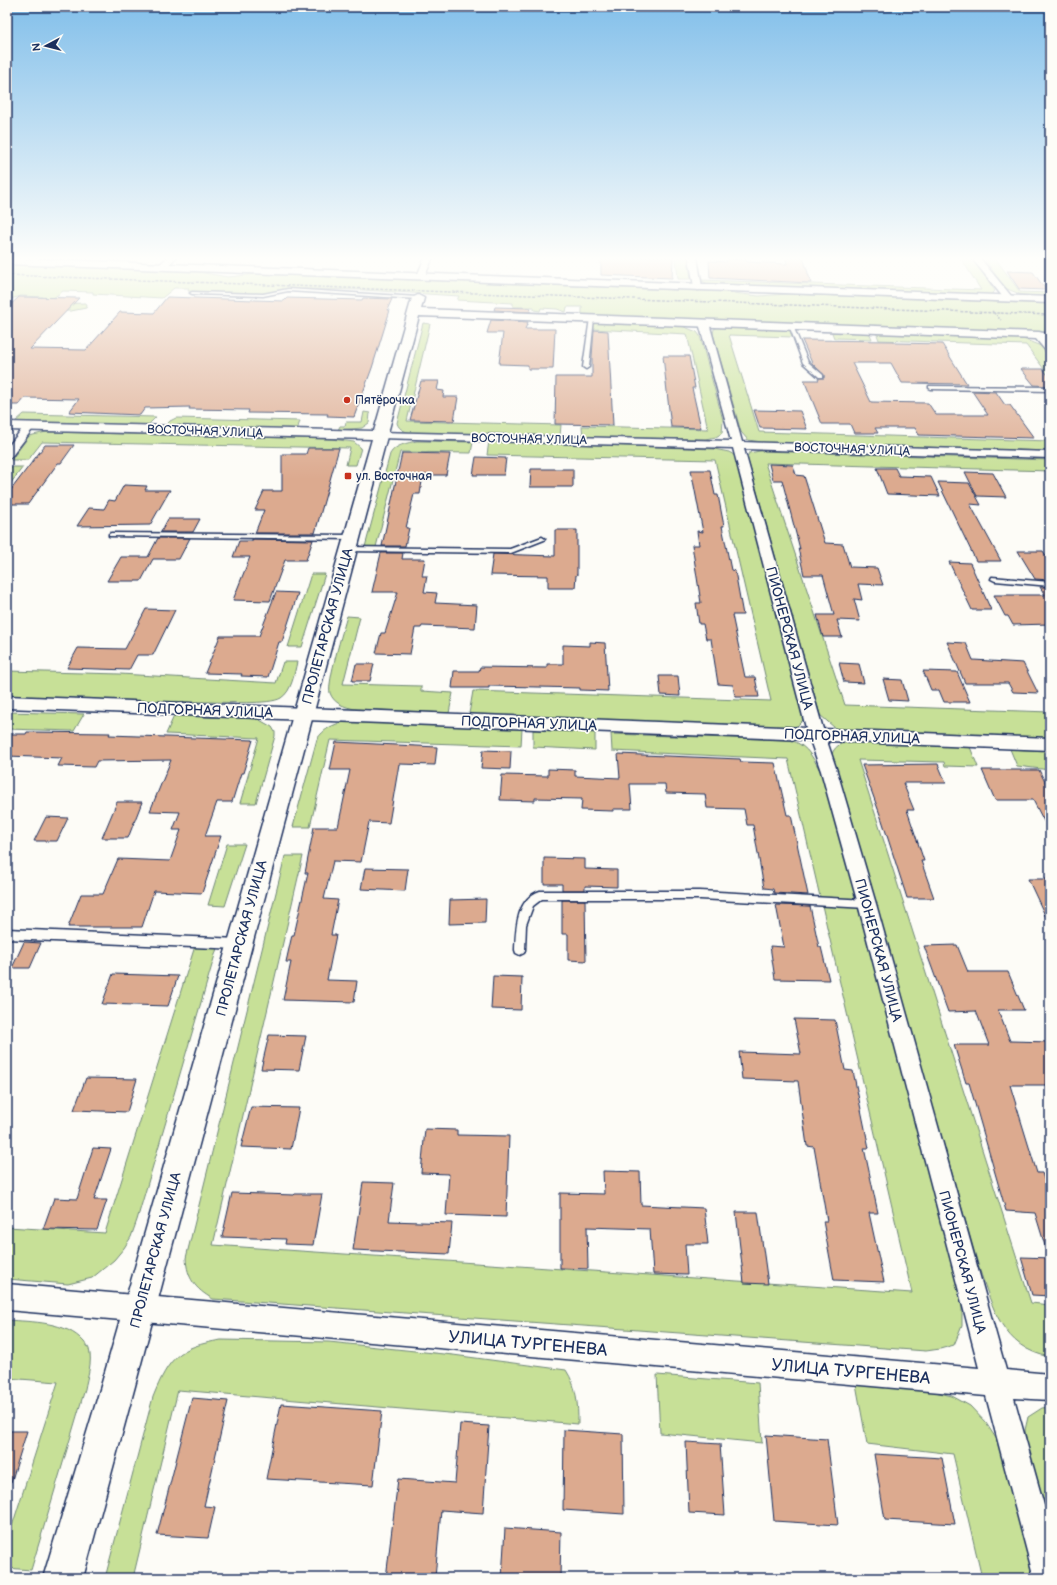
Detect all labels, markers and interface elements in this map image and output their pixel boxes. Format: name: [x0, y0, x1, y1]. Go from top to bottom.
north arrow: [26, 26, 66, 66]
text: N: [30, 42, 44, 52]
place label: Пятёрочка: [355, 393, 415, 408]
marker: Пятёрочка: [342, 395, 352, 405]
street label: ВОСТОЧНАЯ УЛИЦА: [147, 422, 264, 441]
street label: ВОСТОЧНАЯ УЛИЦА: [471, 431, 588, 448]
street label: ВОСТОЧНАЯ УЛИЦА: [794, 440, 911, 459]
place label: ул. Восточная: [356, 469, 432, 484]
marker: ул. Восточная: [343, 471, 353, 481]
street label: ПРОЛЕТАРСКАЯ УЛИЦА: [298, 546, 357, 706]
street label: ПИОНЕРСКАЯ УЛИЦА: [762, 565, 817, 712]
street label: ПОДГОРНАЯ УЛИЦА: [137, 700, 274, 721]
street label: ПОДГОРНАЯ УЛИЦА: [461, 713, 598, 734]
street label: ПОДГОРНАЯ УЛИЦА: [784, 726, 921, 747]
street label: ПРОЛЕТАРСКАЯ УЛИЦА: [212, 858, 271, 1018]
street label: ПИОНЕРСКАЯ УЛИЦА: [851, 877, 906, 1024]
street label: ПРОЛЕТАРСКАЯ УЛИЦА: [126, 1170, 185, 1330]
street label: ПИОНЕРСКАЯ УЛИЦА: [935, 1189, 990, 1336]
street label: УЛИЦА ТУРГЕНЕВА: [448, 1327, 609, 1361]
street label: УЛИЦА ТУРГЕНЕВА: [771, 1355, 932, 1389]

